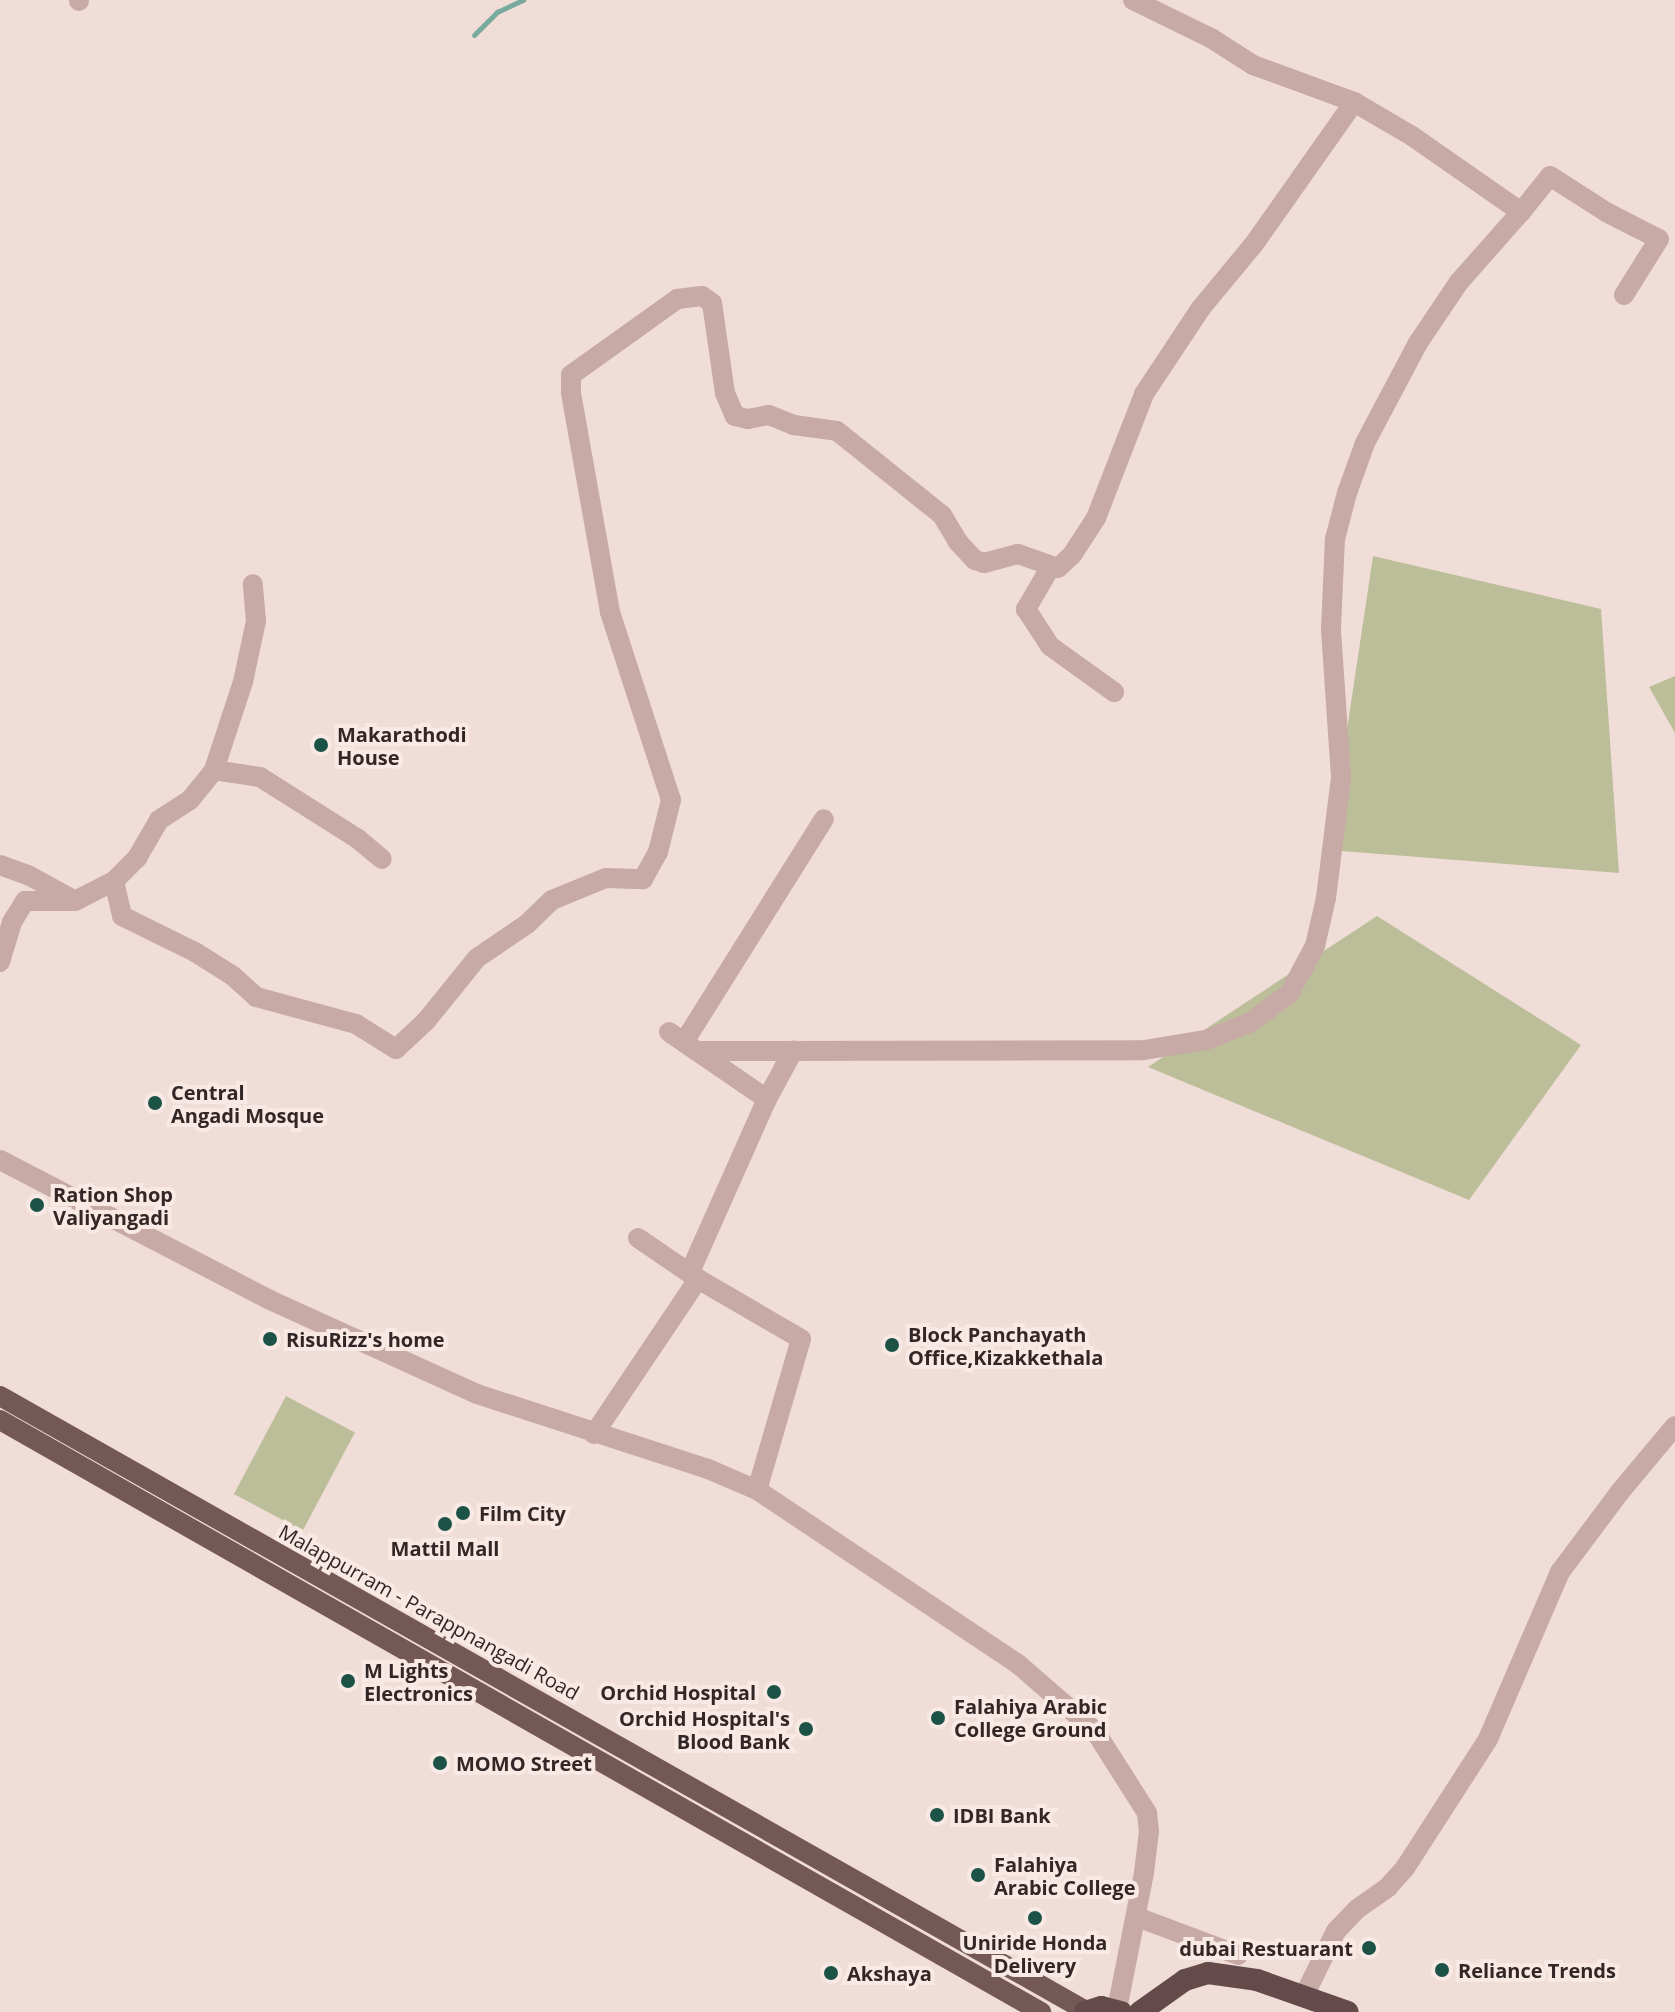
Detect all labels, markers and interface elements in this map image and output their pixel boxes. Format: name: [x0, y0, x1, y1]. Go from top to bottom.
place label: Makarathodi House: [337, 722, 467, 769]
marker: Makarathodi House: [312, 736, 330, 754]
place label: Central Angadi Mosque: [171, 1080, 324, 1127]
marker: Central Angadi Mosque: [146, 1094, 164, 1112]
place label: Ration Shop Valiyangadi: [53, 1182, 173, 1229]
marker: Ration Shop Valiyangadi: [28, 1196, 46, 1214]
place label: Block Panchayath Office,Kizakkethala: [908, 1322, 1103, 1369]
place label: RisuRizz's home: [286, 1327, 445, 1351]
marker: RisuRizz's home: [261, 1330, 279, 1348]
marker: Block Panchayath Office,Kizakkethala: [883, 1336, 901, 1354]
place label: Film City: [479, 1501, 566, 1525]
marker: Film City: [454, 1504, 472, 1522]
marker: Mattil Mall: [436, 1515, 454, 1533]
street label: Malappurram - Parappnangadi Road: [275, 1519, 583, 1705]
place label: Mattil Mall: [391, 1536, 499, 1560]
place label: M Lights Electronics: [364, 1658, 473, 1705]
marker: M Lights Electronics: [339, 1672, 357, 1690]
place label: Orchid Hospital: [600, 1680, 756, 1704]
marker: Orchid Hospital: [763, 1681, 785, 1703]
place label: Falahiya Arabic College Ground: [954, 1694, 1107, 1741]
place label: Orchid Hospital's Blood Bank: [619, 1706, 790, 1753]
marker: Falahiya Arabic College Ground: [929, 1709, 947, 1727]
marker: Orchid Hospital's Blood Bank: [797, 1720, 815, 1738]
place label: MOMO Street: [456, 1751, 592, 1775]
marker: MOMO Street: [431, 1754, 449, 1772]
place label: IDBI Bank: [953, 1803, 1051, 1827]
marker: IDBI Bank: [928, 1806, 946, 1824]
place label: Falahiya Arabic College: [994, 1852, 1135, 1899]
marker: Falahiya Arabic College: [969, 1866, 987, 1884]
marker: Uniride Honda Delivery: [1026, 1909, 1044, 1927]
place label: Uniride Honda Delivery: [963, 1930, 1107, 1977]
place label: dubai Restuarant: [1179, 1936, 1353, 1960]
marker: dubai Restuarant: [1360, 1939, 1378, 1957]
place label: Reliance Trends: [1458, 1958, 1616, 1982]
place label: Akshaya: [847, 1961, 932, 1985]
marker: Reliance Trends: [1433, 1961, 1451, 1979]
marker: Akshaya: [822, 1964, 840, 1982]

